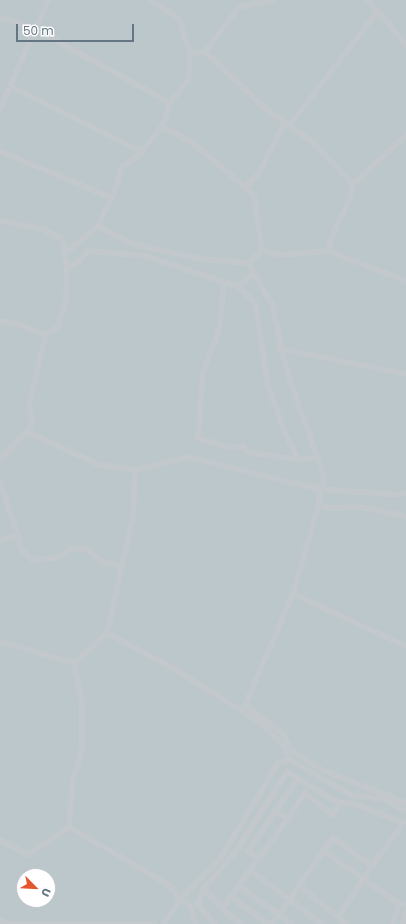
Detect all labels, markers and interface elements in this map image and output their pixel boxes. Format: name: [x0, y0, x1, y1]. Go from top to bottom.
scale bar: [18, 16, 136, 42]
text: 50 m: [23, 22, 54, 39]
north arrow: [16, 868, 56, 908]
text: U: [37, 886, 55, 899]

